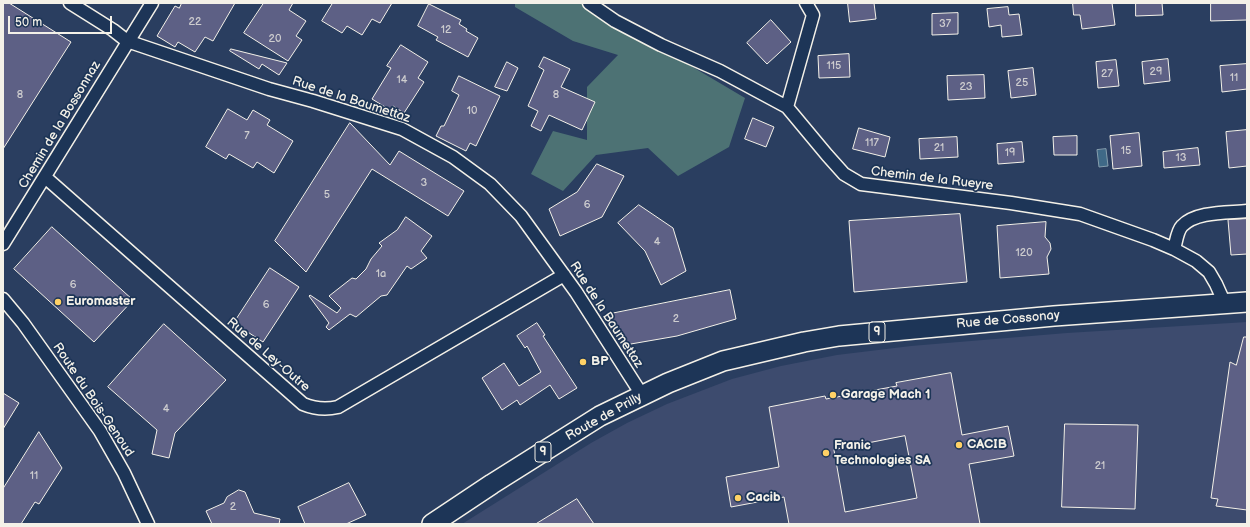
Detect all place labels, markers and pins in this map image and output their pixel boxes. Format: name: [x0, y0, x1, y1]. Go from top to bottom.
place label: Euromaster: [66, 294, 136, 310]
marker: Euromaster: [53, 297, 63, 307]
place label: BP: [591, 354, 608, 370]
marker: BP: [578, 357, 588, 367]
place label: Garage Mach 1: [841, 387, 931, 403]
marker: Garage Mach 1: [828, 390, 838, 400]
place label: CACIB: [967, 437, 1007, 453]
place label: Franic Technologies SA: [834, 438, 931, 469]
marker: CACIB: [954, 440, 964, 450]
marker: Franic Technologies SA: [821, 448, 831, 458]
place label: Cacib: [746, 490, 781, 506]
marker: Cacib: [733, 493, 743, 503]

